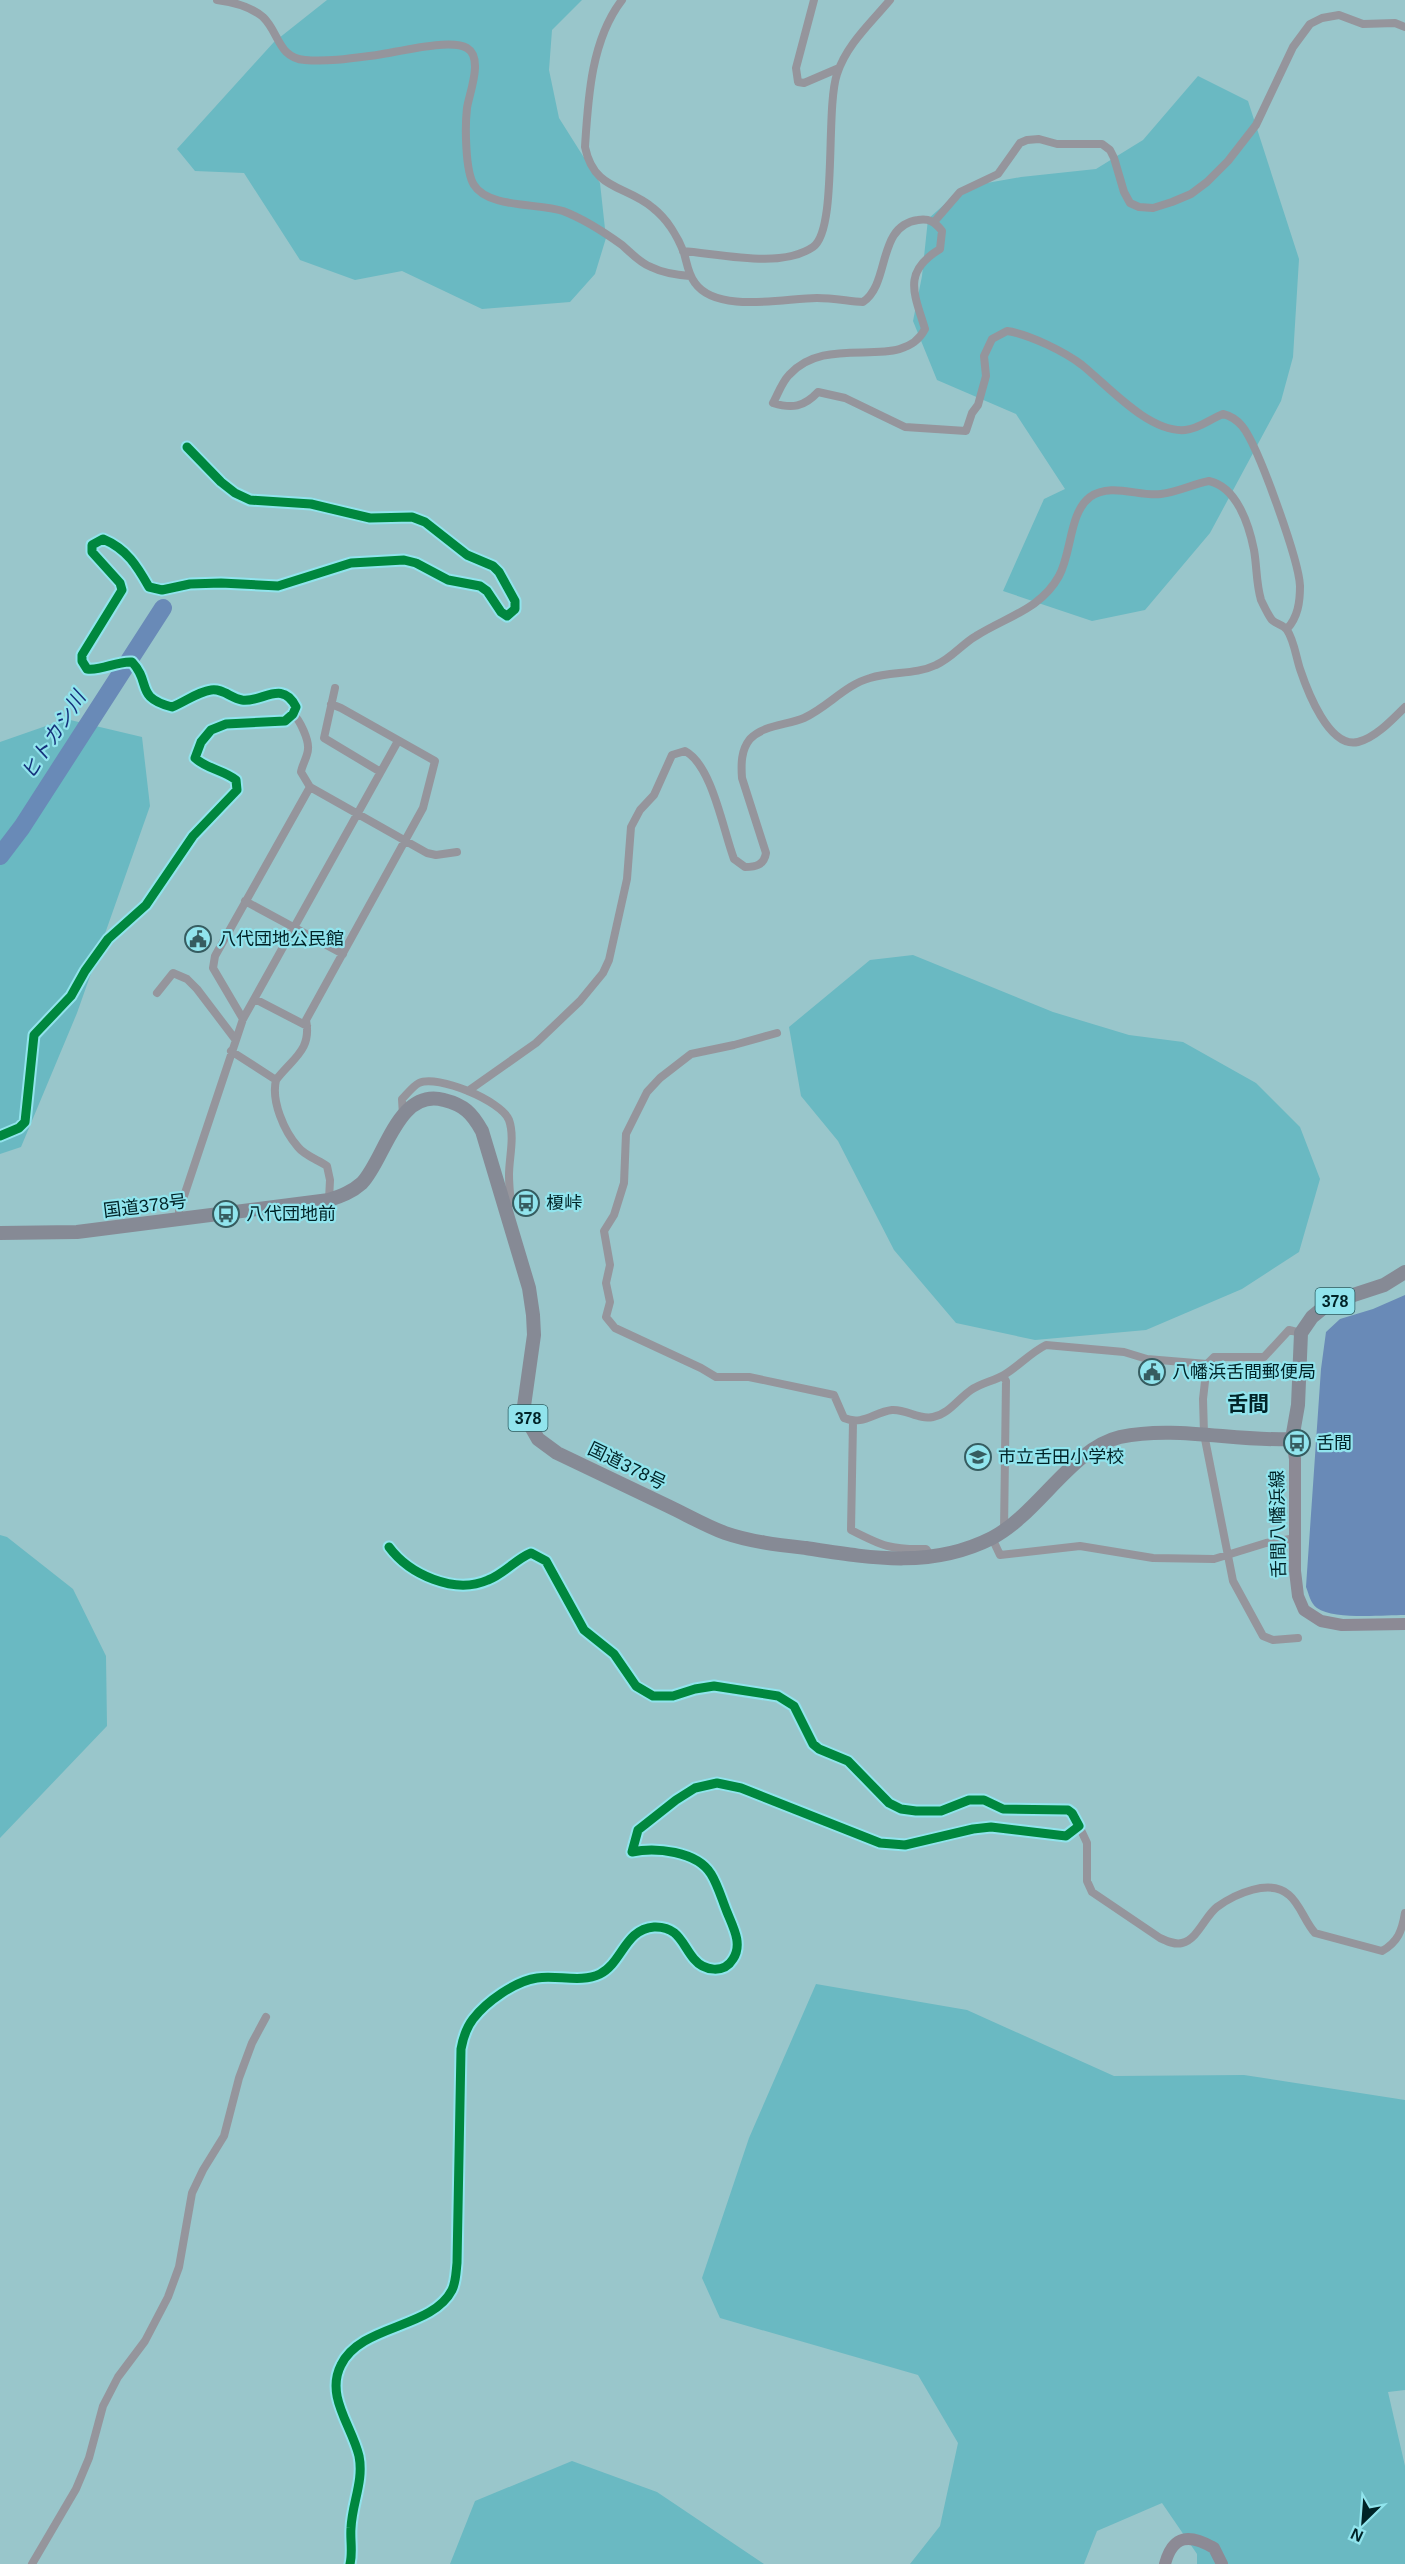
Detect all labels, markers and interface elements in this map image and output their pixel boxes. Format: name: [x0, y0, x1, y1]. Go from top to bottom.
water label: ヒトカシ川: [17, 685, 91, 783]
public building icon: 八代団地公民館: [183, 924, 213, 954]
place label: 八代団地公民館: [218, 929, 344, 949]
bus stop icon: 榎峠: [511, 1188, 541, 1218]
street label: 国道378号: [102, 1191, 188, 1221]
place label: 榎峠: [546, 1193, 582, 1213]
bus stop icon: 八代団地前: [211, 1199, 241, 1229]
place label: 八代団地前: [246, 1204, 336, 1224]
road number: 378: [1316, 1288, 1354, 1314]
public building icon: 八幡浜舌間郵便局: [1137, 1357, 1167, 1387]
place label: 八幡浜舌間郵便局: [1172, 1362, 1316, 1382]
district label: 舌間: [1227, 1392, 1269, 1415]
road number: 378: [508, 1405, 548, 1431]
bus stop icon: 舌間: [1282, 1428, 1312, 1458]
place label: 舌間: [1316, 1433, 1352, 1453]
street label: 国道378号: [585, 1439, 669, 1493]
school or university icon: 市立舌田小学校: [963, 1442, 993, 1472]
place label: 市立舌田小学校: [998, 1447, 1124, 1467]
street label: 舌間八幡浜線: [1267, 1470, 1289, 1578]
north arrow: [1333, 2492, 1393, 2552]
text: N: [1348, 2525, 1366, 2545]

